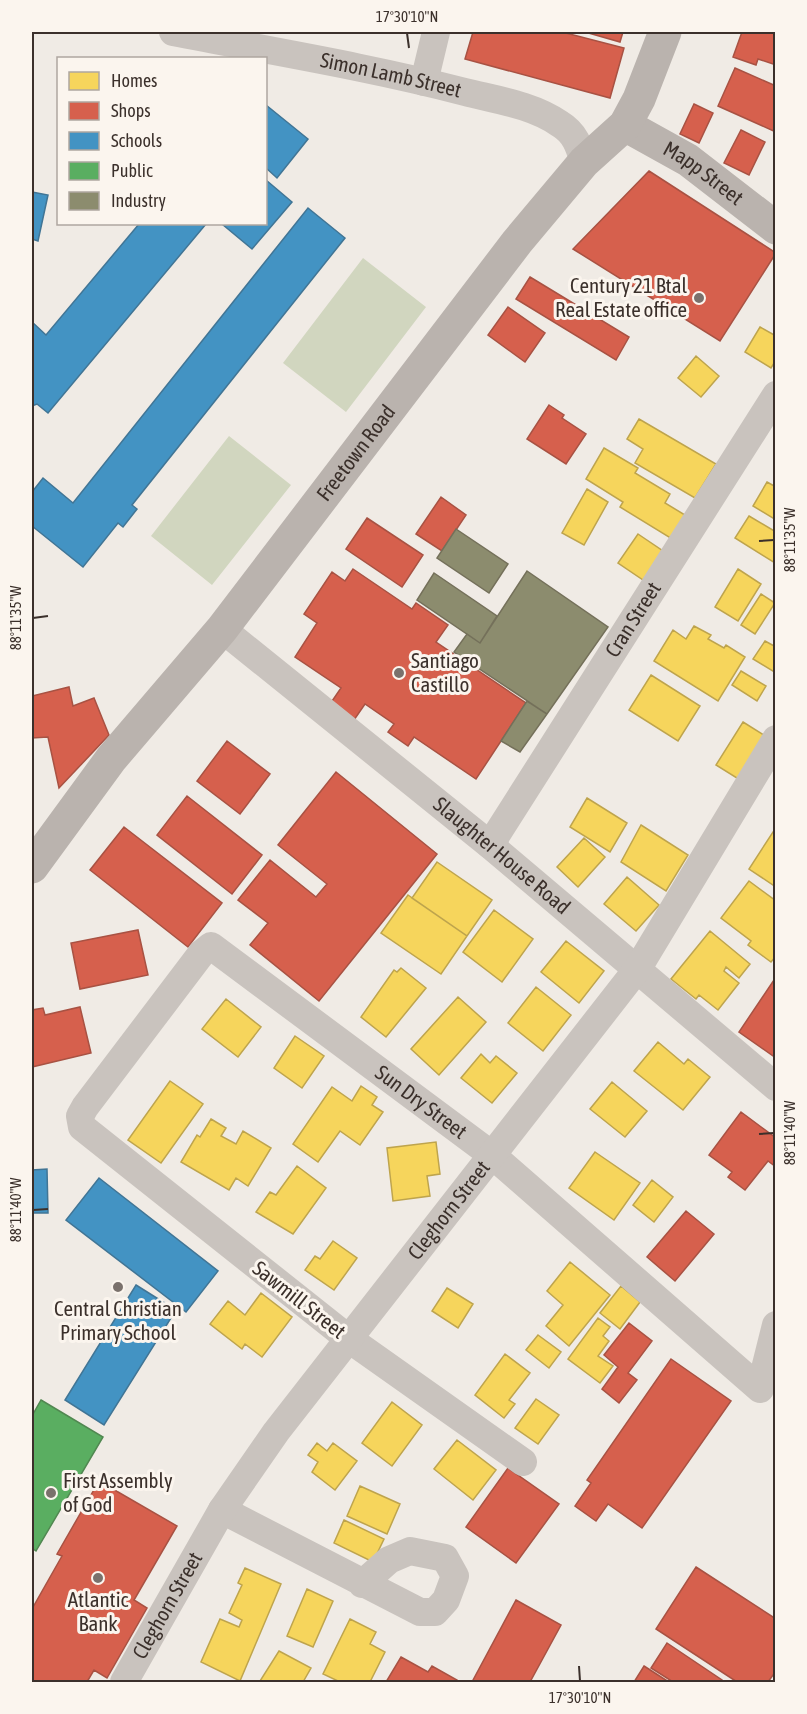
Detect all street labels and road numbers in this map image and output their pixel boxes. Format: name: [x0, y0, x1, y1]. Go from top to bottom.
street label: Simon Lamb Street: [318, 47, 464, 102]
street label: Mapp Street: [660, 136, 748, 209]
street label: Freetown Road: [311, 400, 400, 505]
street label: Cran Street: [600, 577, 665, 661]
street label: Slaughter House Road: [429, 791, 575, 919]
street label: Sun Dry Street: [371, 1060, 472, 1143]
street label: Cleghorn Street: [402, 1155, 494, 1264]
street label: Sawmill Street: [248, 1256, 351, 1343]
street label: Cleghorn Street: [127, 1547, 207, 1663]

